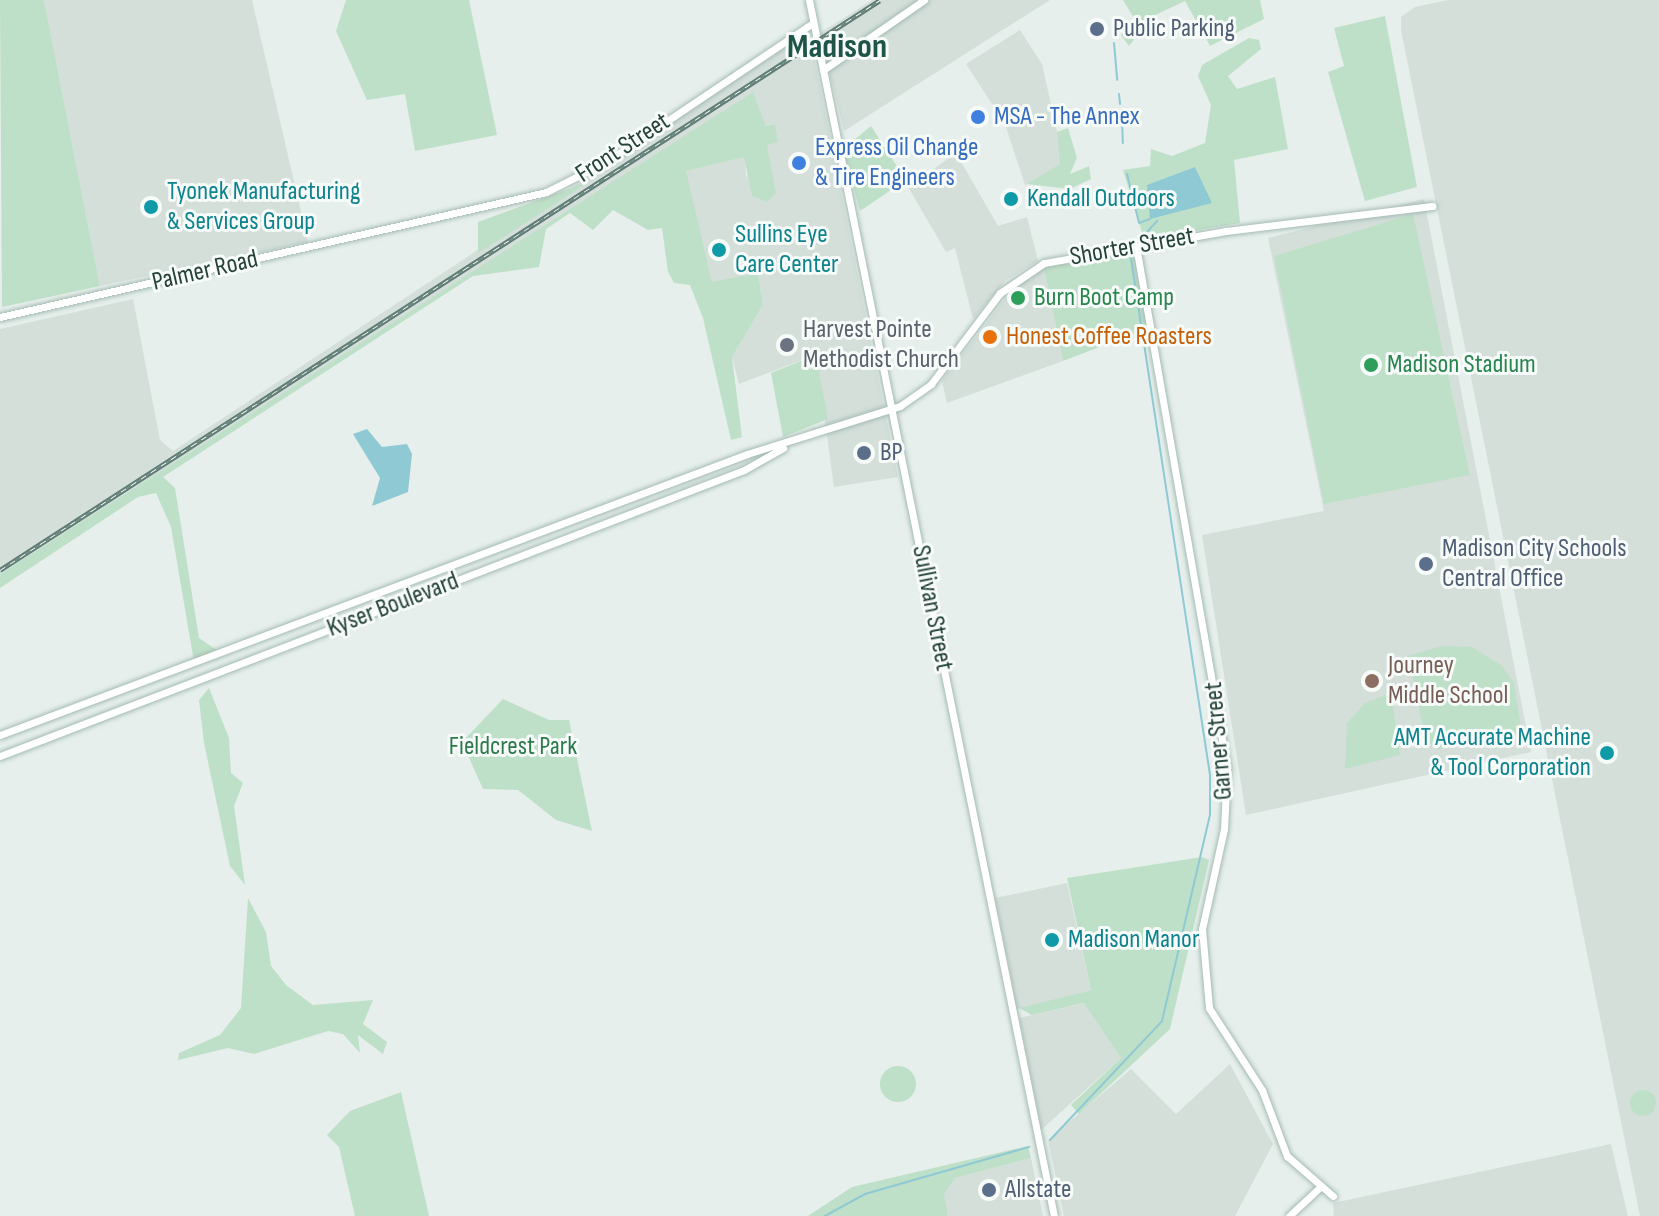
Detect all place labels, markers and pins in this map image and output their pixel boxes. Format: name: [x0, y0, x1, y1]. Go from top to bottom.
place label: Public Parking: [1113, 13, 1235, 45]
marker: Public Parking: [1088, 20, 1106, 38]
place label: MSA - The Annex: [994, 101, 1139, 133]
marker: MSA - The Annex: [969, 108, 987, 126]
place label: Express Oil Change & Tire Engineers: [815, 132, 978, 194]
marker: Express Oil Change & Tire Engineers: [790, 154, 808, 172]
place label: Tyonek Manufacturing & Services Group: [167, 176, 360, 238]
place label: Kendall Outdoors: [1027, 183, 1175, 215]
marker: Kendall Outdoors: [1002, 190, 1020, 208]
marker: Tyonek Manufacturing & Services Group: [142, 198, 160, 216]
place label: Sullins Eye Care Center: [735, 219, 839, 280]
marker: Sullins Eye Care Center: [710, 241, 728, 259]
place label: Burn Boot Camp: [1034, 282, 1174, 314]
marker: Burn Boot Camp: [1009, 289, 1027, 307]
place label: Harvest Pointe Methodist Church: [803, 314, 959, 376]
place label: Honest Coffee Roasters: [1006, 321, 1212, 353]
marker: Honest Coffee Roasters: [981, 328, 999, 346]
marker: Harvest Pointe Methodist Church: [778, 336, 796, 354]
place label: Madison Stadium: [1387, 349, 1536, 381]
marker: Madison Stadium: [1362, 356, 1380, 374]
place label: BP: [880, 437, 903, 469]
marker: BP: [855, 444, 873, 462]
place label: Madison City Schools Central Office: [1442, 533, 1627, 594]
marker: Madison City Schools Central Office: [1417, 555, 1435, 573]
place label: Journey Middle School: [1388, 650, 1508, 712]
marker: Journey Middle School: [1363, 672, 1381, 690]
place label: AMT Accurate Machine & Tool Corporation: [1394, 722, 1591, 784]
marker: AMT Accurate Machine & Tool Corporation: [1598, 744, 1616, 762]
place label: Madison Manor: [1068, 924, 1199, 956]
marker: Madison Manor: [1043, 931, 1061, 949]
place label: Allstate: [1005, 1174, 1071, 1206]
marker: Allstate: [980, 1181, 998, 1199]

